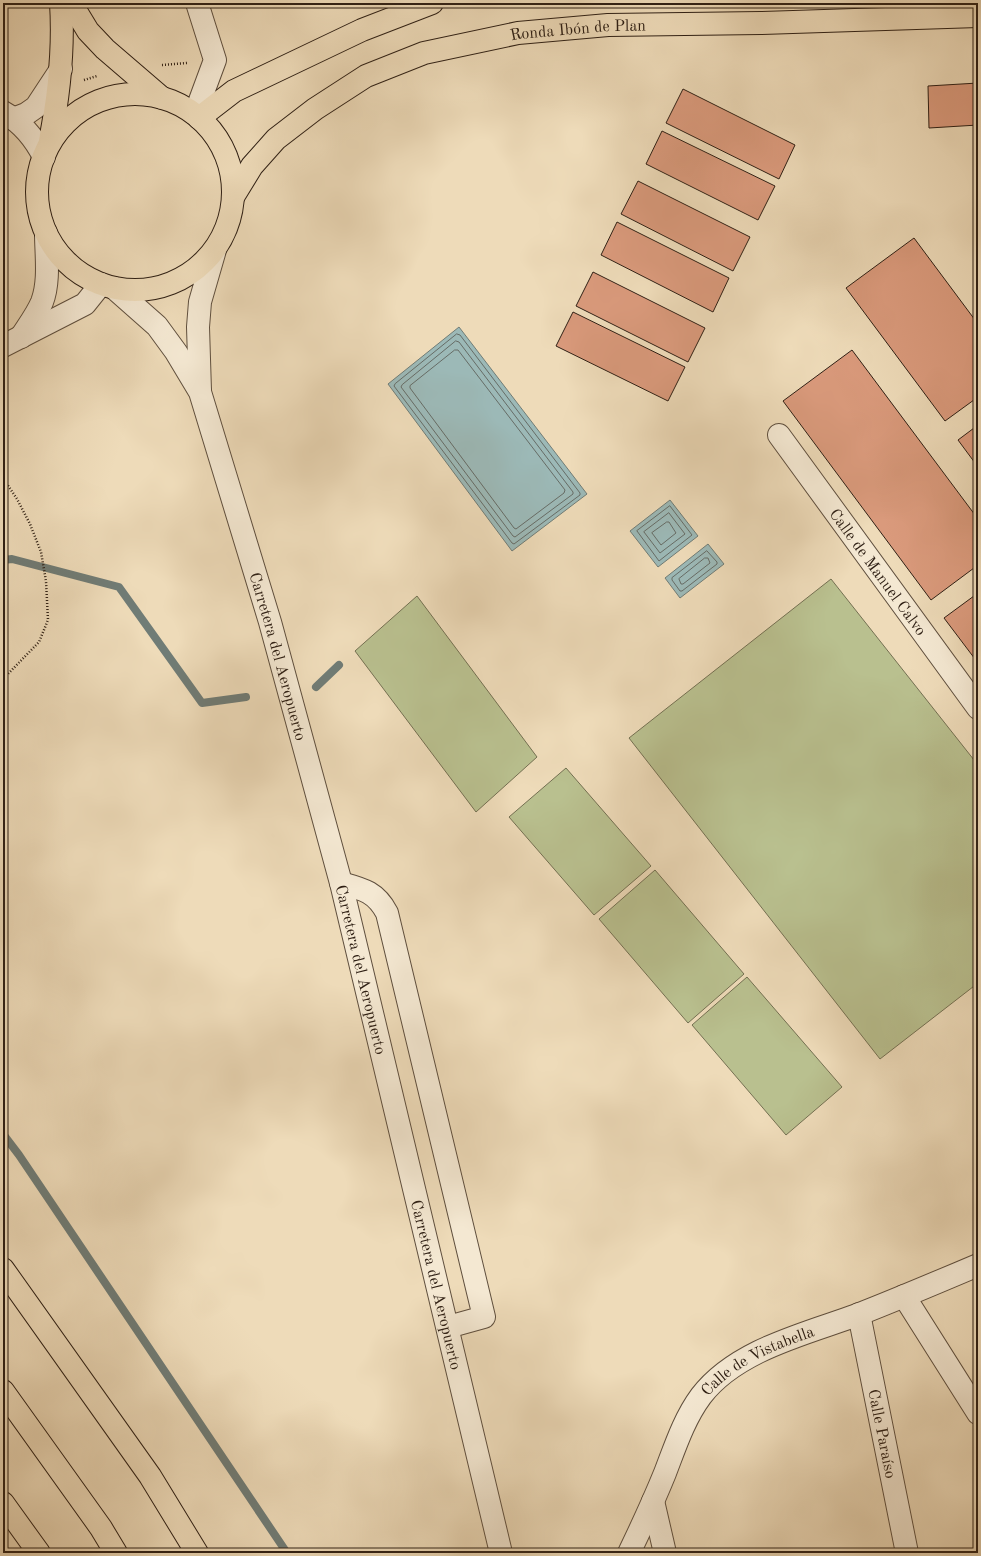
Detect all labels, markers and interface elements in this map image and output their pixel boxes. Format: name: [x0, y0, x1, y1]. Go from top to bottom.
street label: Ronda Ibón de Plan: [509, 19, 646, 44]
street label: Calle de Manuel Calvo: [825, 506, 928, 639]
street label: Carretera del Aeropuerto: [245, 571, 308, 743]
street label: Carretera del Aeropuerto: [332, 883, 388, 1056]
street label: Carretera del Aeropuerto: [407, 1199, 463, 1372]
street label: Calle de Vistabella: [699, 1324, 817, 1399]
street label: Calle Paraíso: [864, 1388, 898, 1480]

